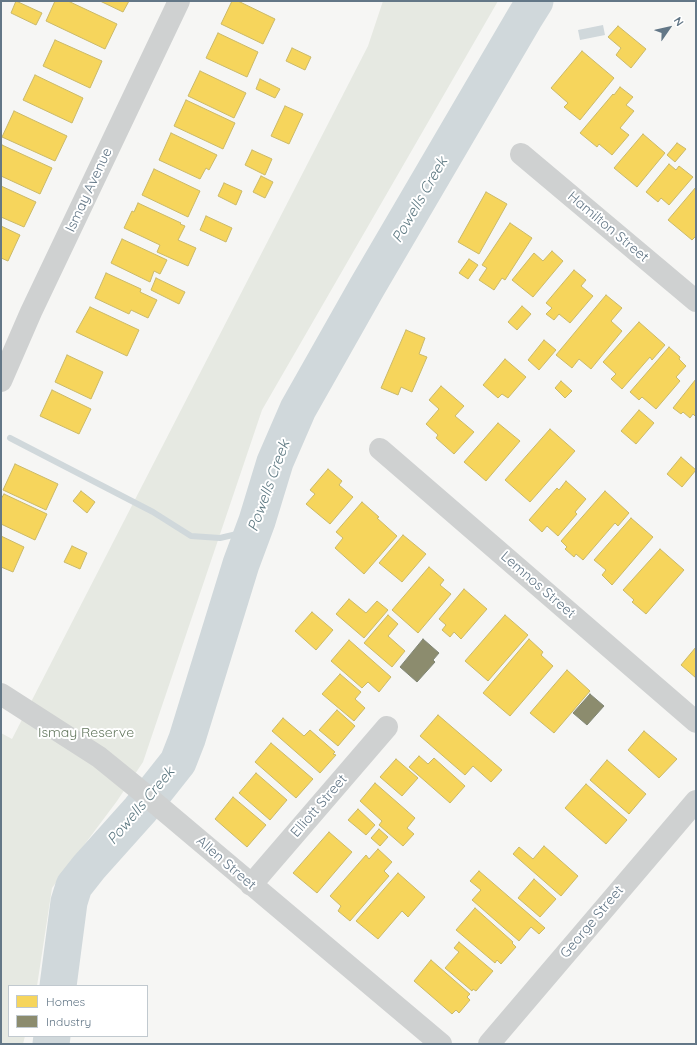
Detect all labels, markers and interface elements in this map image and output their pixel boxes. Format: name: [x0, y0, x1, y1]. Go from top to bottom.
north arrow: [649, 8, 689, 48]
text: N: [671, 14, 687, 29]
street label: Ismay Avenue: [62, 145, 116, 235]
water label: Powells Creek: [388, 154, 452, 246]
street label: Hamilton Street: [564, 188, 652, 266]
water label: Powells Creek: [244, 438, 294, 534]
street label: Lemnos Street: [497, 548, 579, 622]
park label: Ismay Reserve: [38, 725, 134, 741]
water label: Powells Creek: [103, 764, 179, 848]
street label: Elliott Street: [287, 771, 351, 841]
street label: Allen Street: [193, 833, 259, 893]
street label: George Street: [557, 882, 627, 962]
legend: [8, 985, 148, 1037]
text: Homes: [46, 994, 85, 1009]
text: Industry: [46, 1014, 91, 1029]

